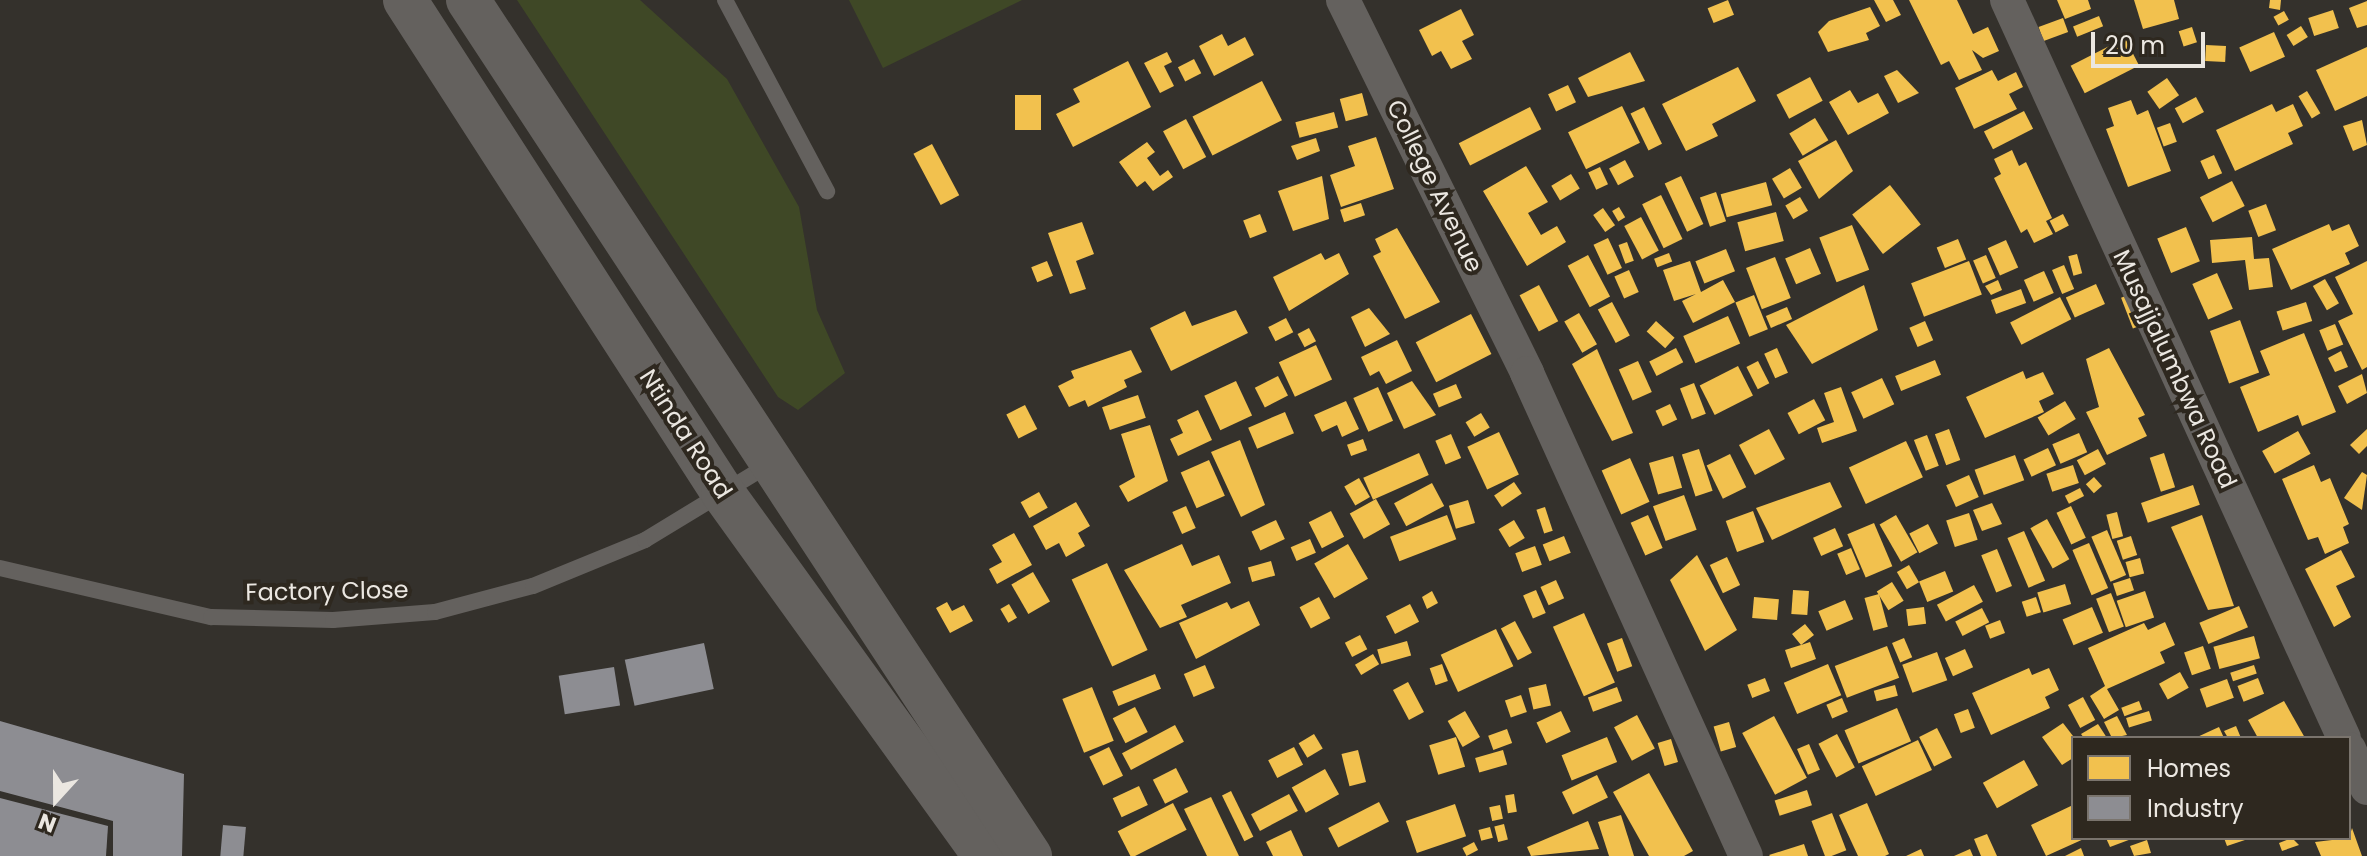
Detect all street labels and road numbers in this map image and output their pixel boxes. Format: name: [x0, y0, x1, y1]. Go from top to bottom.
street label: College Avenue: [1381, 95, 1489, 277]
street label: Musajjalumbwa Road: [2107, 245, 2243, 493]
street label: Ntinda Road: [634, 364, 738, 504]
street label: Factory Close: [245, 575, 409, 607]

